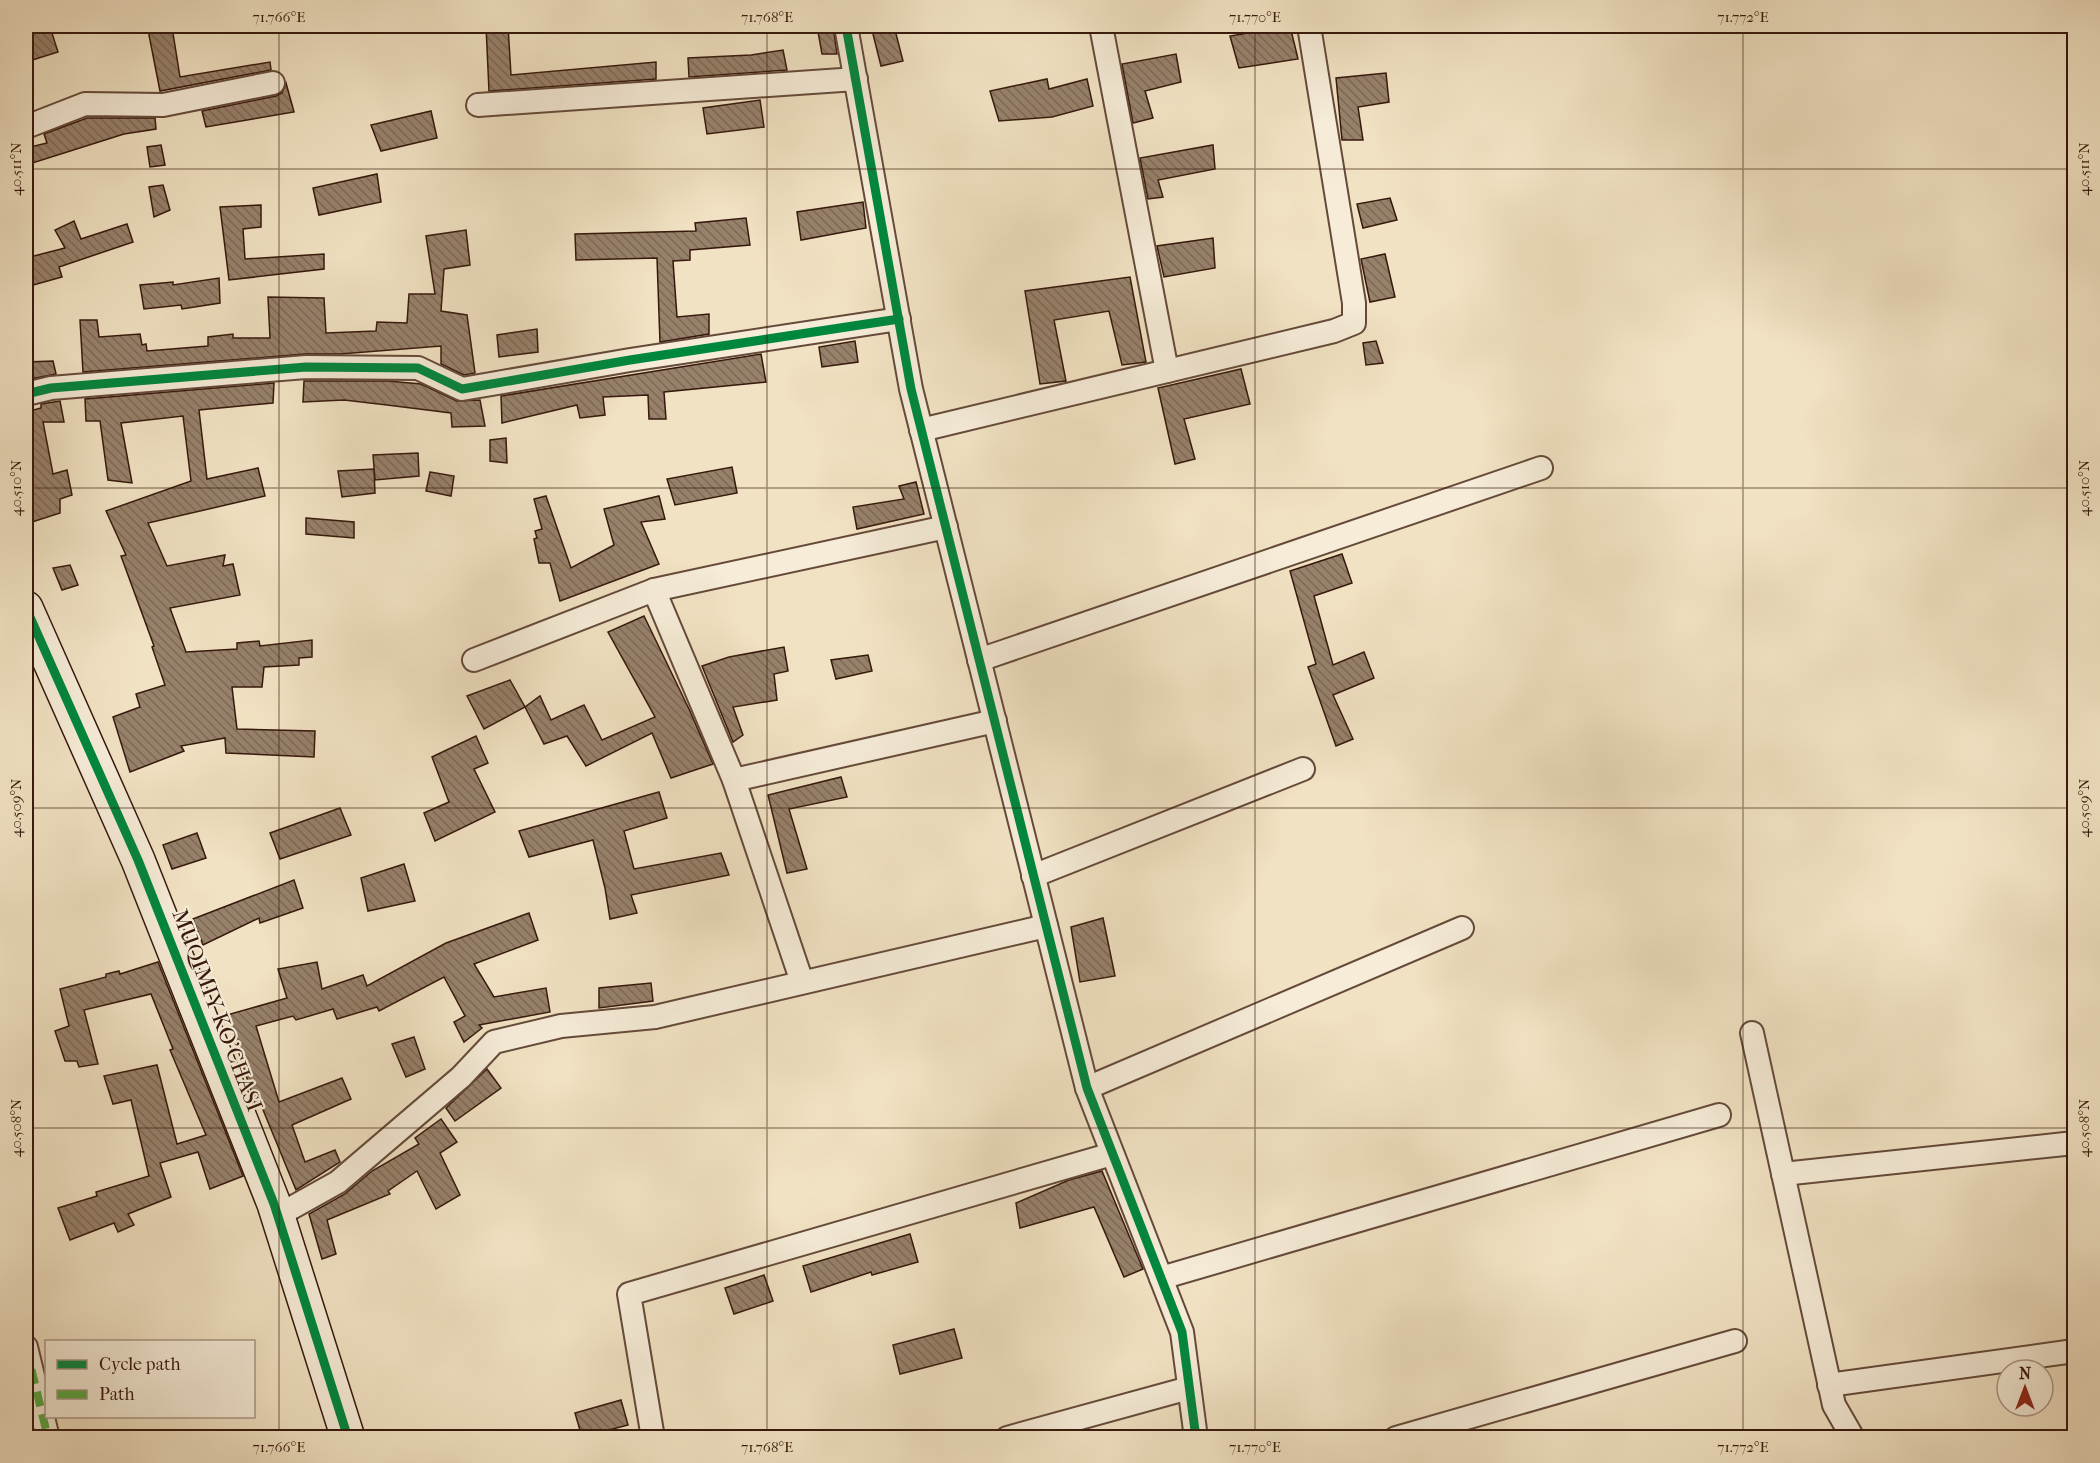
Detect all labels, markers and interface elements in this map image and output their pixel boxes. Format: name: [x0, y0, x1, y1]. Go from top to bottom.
text: 71.766°E: [253, 8, 305, 26]
text: 71.768°E: [741, 8, 793, 26]
text: 71.770°E: [1229, 8, 1281, 26]
text: 71.772°E: [1717, 8, 1769, 26]
text: 40.511°N: [7, 142, 25, 196]
text: 40.511°N: [2075, 142, 2093, 196]
text: 40.510°N: [7, 459, 25, 516]
text: 40.510°N: [2075, 459, 2093, 516]
text: 40.509°N: [7, 778, 25, 837]
text: 40.509°N: [2075, 778, 2093, 837]
street label: MUQIMIY KO'CHASI: [166, 906, 268, 1116]
text: 40.508°N: [7, 1098, 25, 1157]
text: 40.508°N: [2075, 1098, 2093, 1157]
legend: [45, 1340, 255, 1418]
text: Cycle path: [99, 1354, 180, 1375]
north arrow: [1995, 1358, 2055, 1418]
text: N: [2019, 1364, 2032, 1383]
text: Path: [99, 1384, 135, 1405]
text: 71.766°E: [253, 1438, 305, 1456]
text: 71.768°E: [741, 1438, 793, 1456]
text: 71.770°E: [1229, 1438, 1281, 1456]
text: 71.772°E: [1717, 1438, 1769, 1456]

